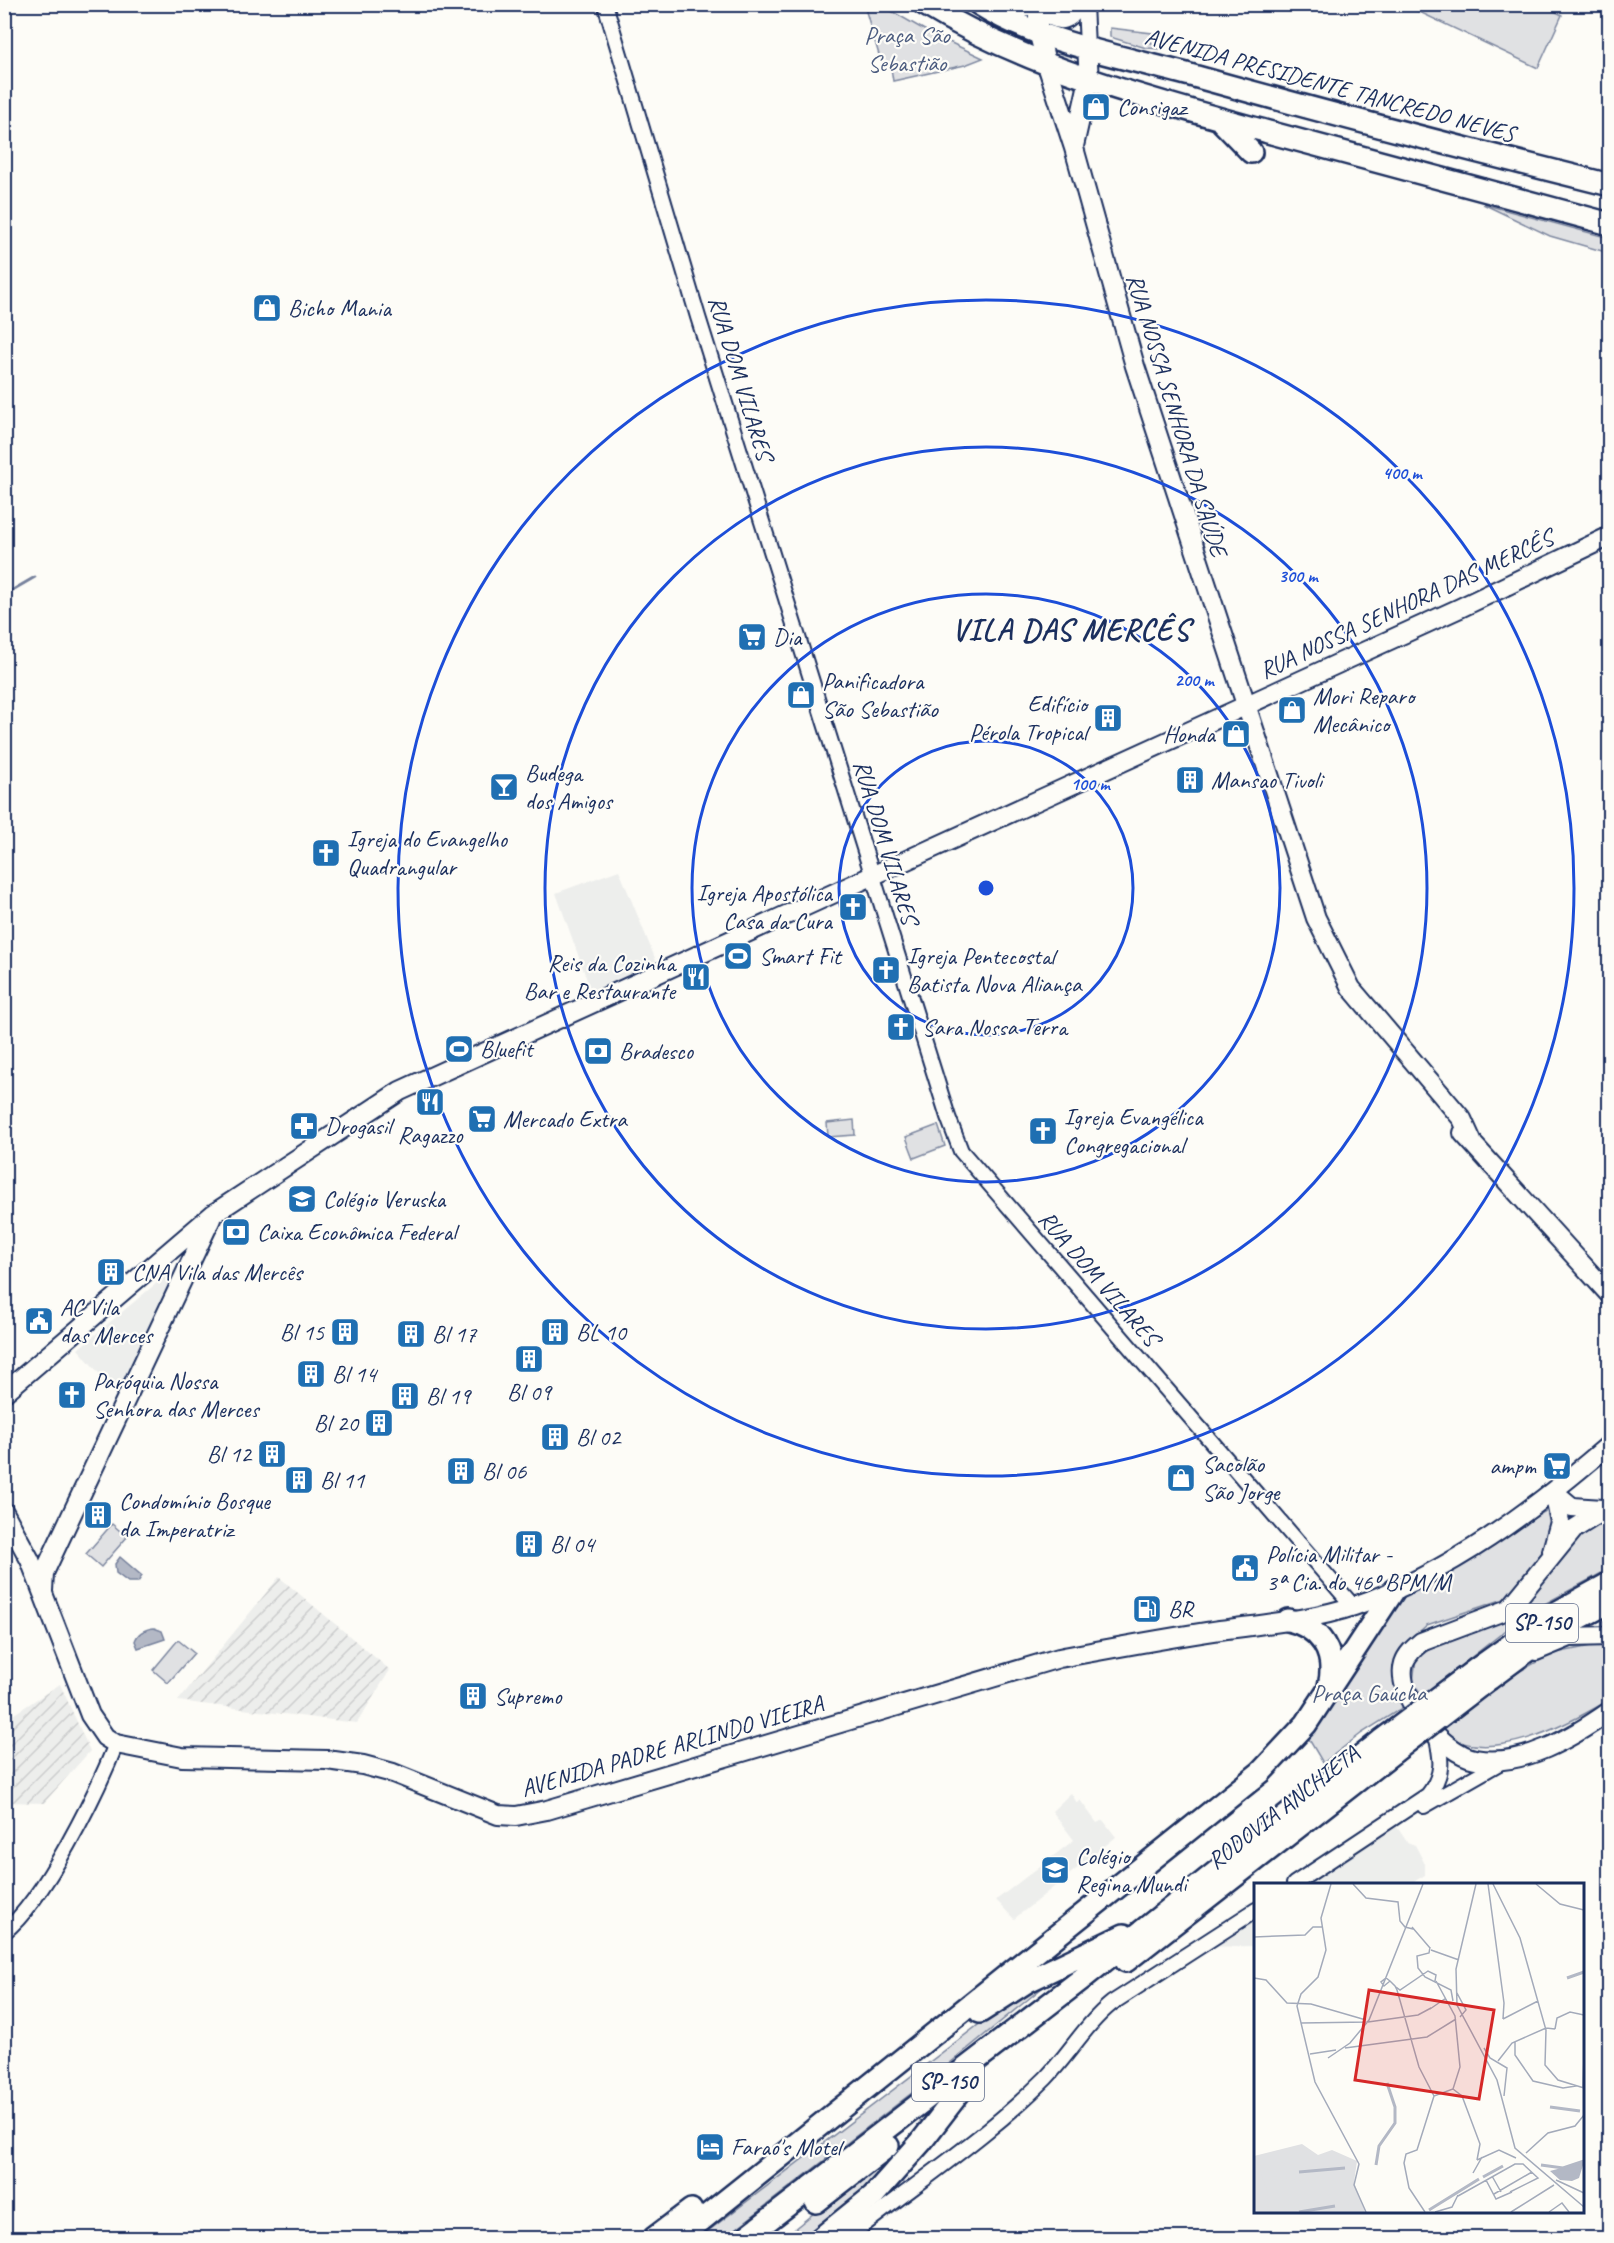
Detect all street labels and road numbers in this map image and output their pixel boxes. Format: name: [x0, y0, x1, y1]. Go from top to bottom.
street label: AVENIDA PRESIDENTE TANCREDO NEVES: [1142, 21, 1521, 150]
street label: RUA NOSSA SENHORA DA SAÚDE: [1120, 270, 1235, 563]
street label: RUA DOM VILARES: [702, 293, 781, 468]
street label: RUA NOSSA SENHORA DAS MERCÊS: [1255, 521, 1561, 685]
street label: RUA DOM VILARES: [847, 757, 926, 932]
street label: RUA DOM VILARES: [1032, 1204, 1169, 1355]
road number: SP-150: [1506, 1604, 1578, 1642]
street label: AVENIDA PADRE ARLINDO VIEIRA: [517, 1688, 828, 1804]
street label: RODOVIA ANCHIETA: [1201, 1738, 1366, 1876]
road number: SP-150: [912, 2063, 984, 2101]

